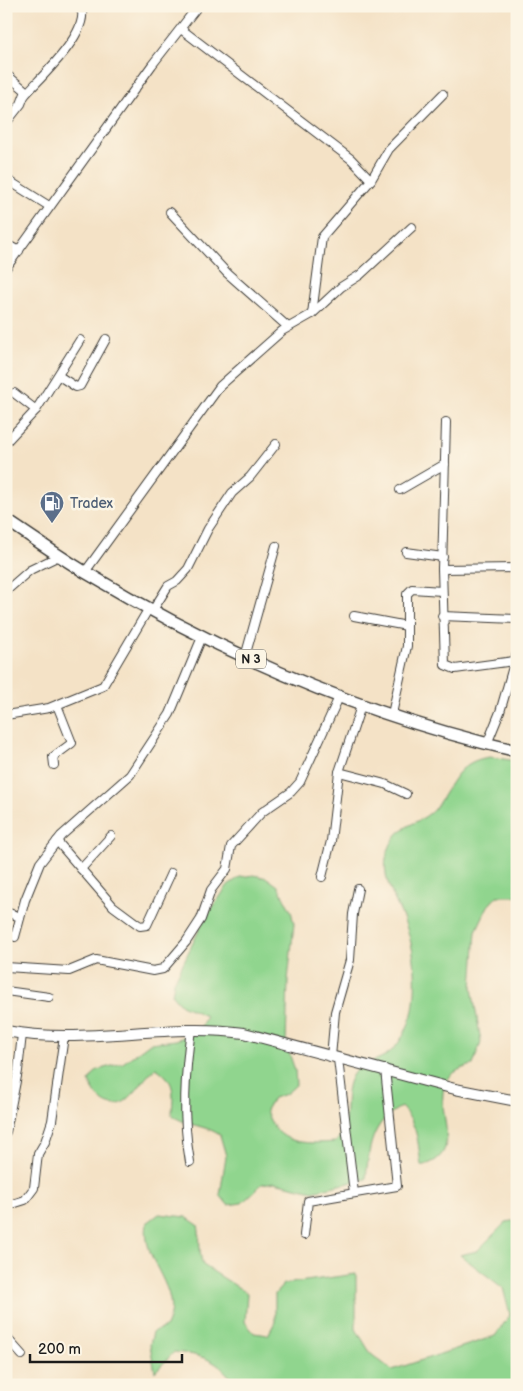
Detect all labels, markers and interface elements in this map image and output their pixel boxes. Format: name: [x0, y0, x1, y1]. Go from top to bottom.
fuel station icon: Tradex: [39, 490, 65, 524]
place label: Tradex: [70, 495, 114, 512]
road number: N 3: [236, 650, 266, 669]
scale bar: [30, 1331, 182, 1363]
text: 200 m: [38, 1340, 81, 1359]

